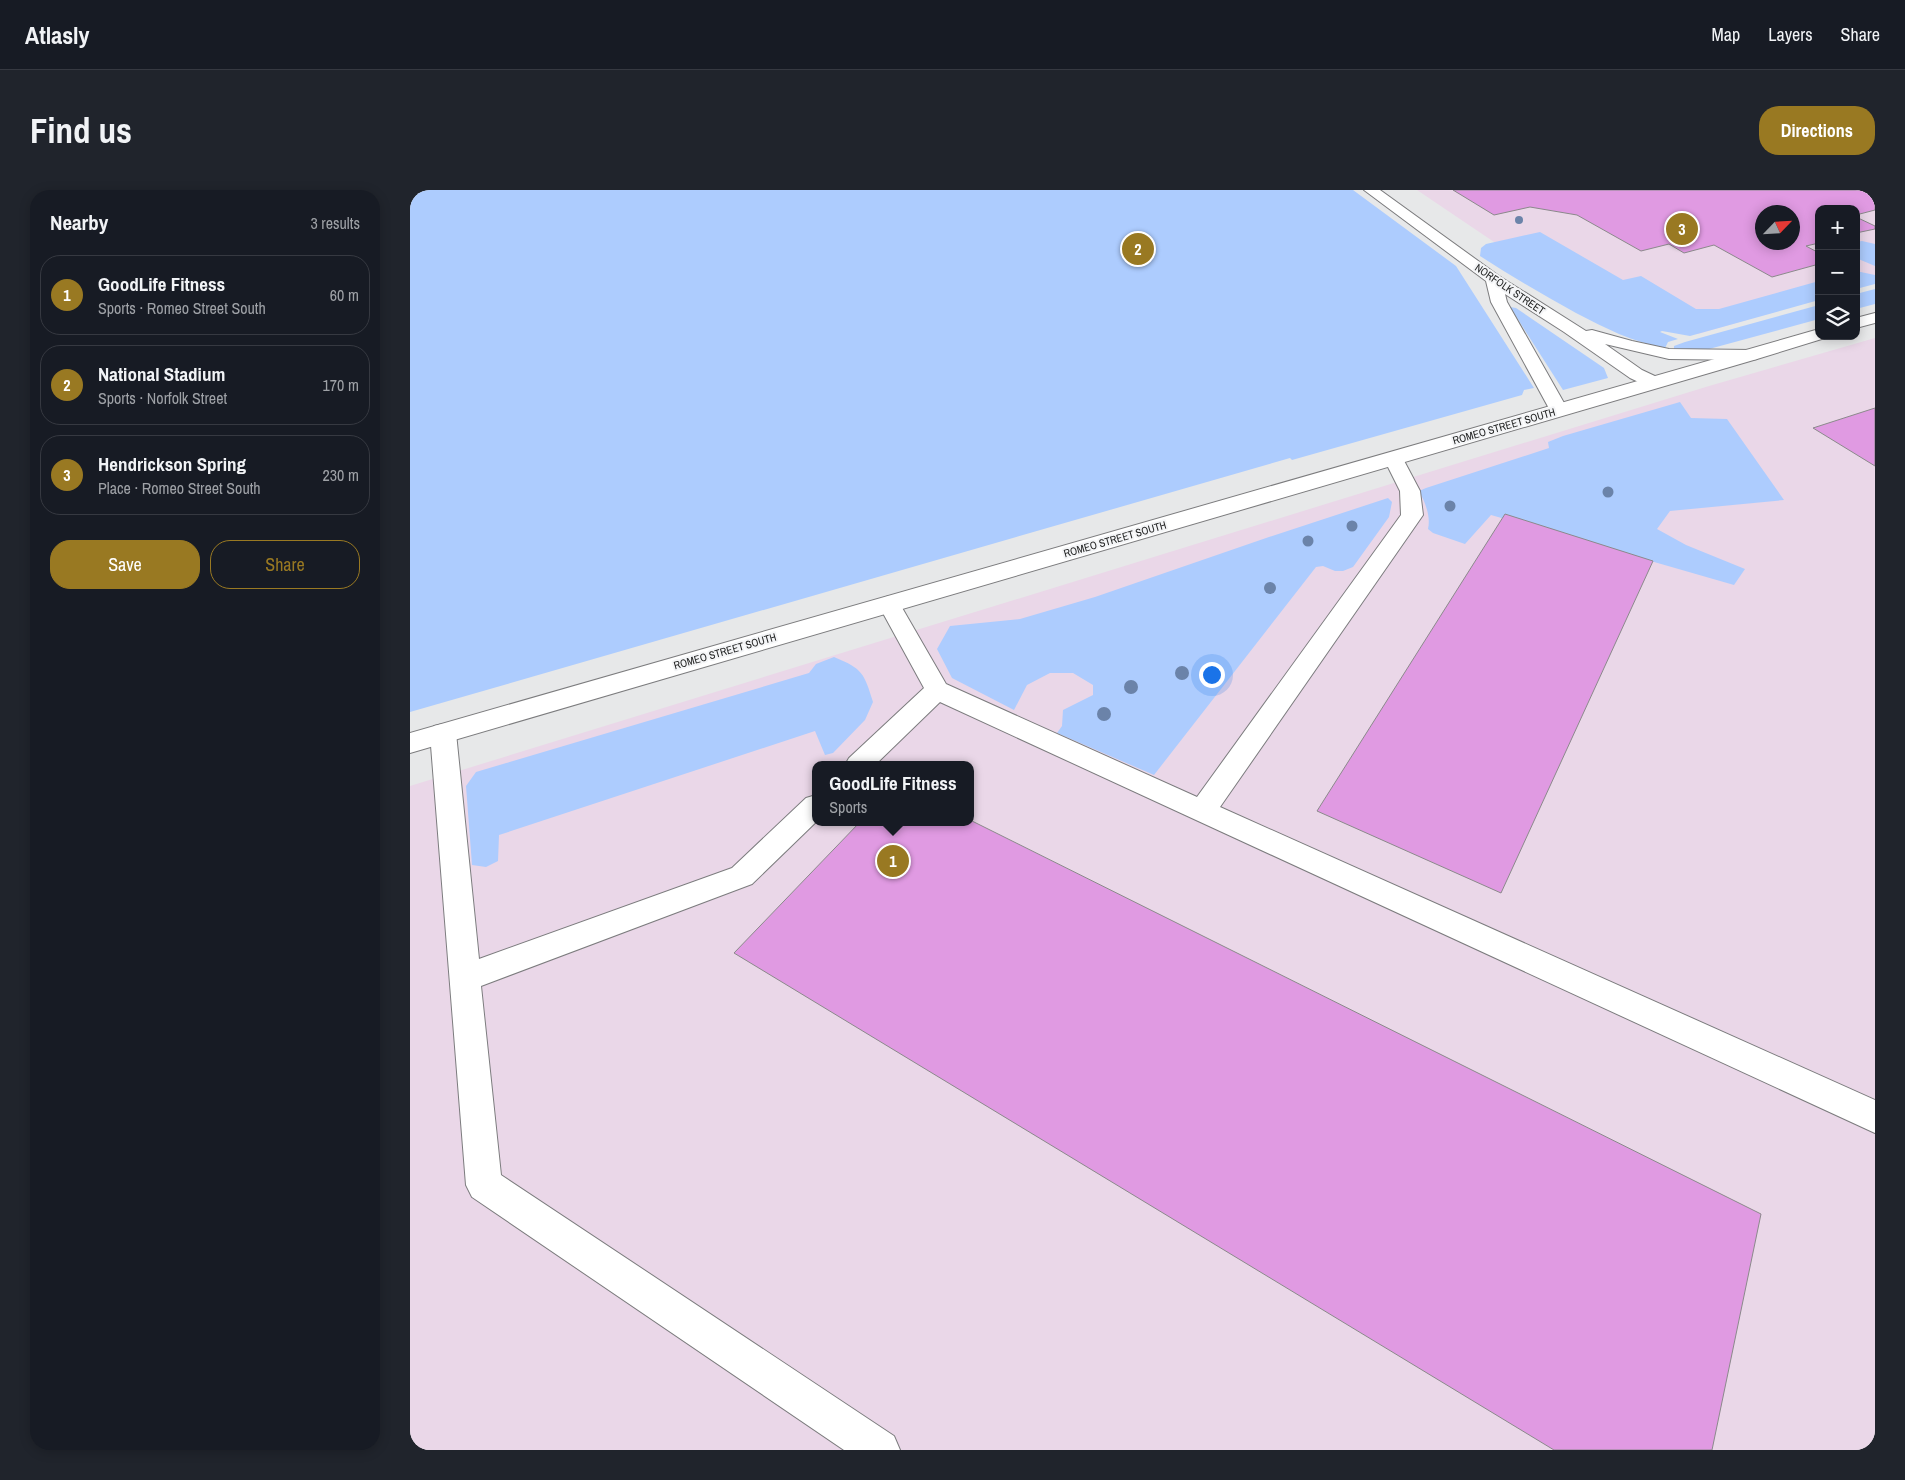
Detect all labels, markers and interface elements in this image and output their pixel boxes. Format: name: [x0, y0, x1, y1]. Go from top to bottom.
text: Atlasly: [25, 19, 90, 51]
text: Map: [1712, 22, 1740, 47]
text: Layers: [1768, 22, 1813, 47]
text: Share: [1841, 22, 1880, 47]
button: Directions: [1759, 106, 1875, 155]
text: Find us: [30, 107, 132, 154]
north arrow: [1755, 205, 1800, 250]
map controls: [1815, 205, 1860, 340]
button: +: [1815, 205, 1860, 250]
text: Nearby: [50, 208, 108, 237]
pin: 3: [1666, 210, 1698, 248]
text: 3 results: [310, 212, 360, 234]
pin: 2: [1122, 230, 1154, 268]
button: −: [1815, 250, 1860, 295]
street label: NORFOLK STREET: [1472, 260, 1548, 318]
text: GoodLife Fitness: [98, 271, 225, 297]
text: 1: [63, 284, 71, 306]
text: 60 m: [330, 284, 359, 306]
button: layers: [1815, 295, 1860, 340]
text: Sports · Romeo Street South: [98, 297, 266, 319]
text: National Stadium: [98, 361, 225, 387]
text: 2: [63, 374, 71, 396]
text: 170 m: [323, 374, 359, 396]
text: Sports · Norfolk Street: [98, 387, 227, 409]
street label: ROMEO STREET SOUTH: [1451, 405, 1557, 447]
text: Hendrickson Spring: [98, 451, 246, 477]
text: 3: [63, 464, 71, 486]
text: 230 m: [323, 464, 359, 486]
text: Place · Romeo Street South: [98, 477, 261, 499]
street label: ROMEO STREET SOUTH: [1062, 518, 1168, 560]
button: Save: [50, 540, 200, 589]
button: Share: [210, 540, 360, 589]
street label: ROMEO STREET SOUTH: [672, 630, 778, 672]
your location: [1199, 662, 1225, 688]
popup: [812, 761, 974, 826]
text: GoodLife Fitness: [829, 770, 957, 796]
text: Sports: [829, 796, 867, 818]
pin: 1: [877, 842, 909, 880]

